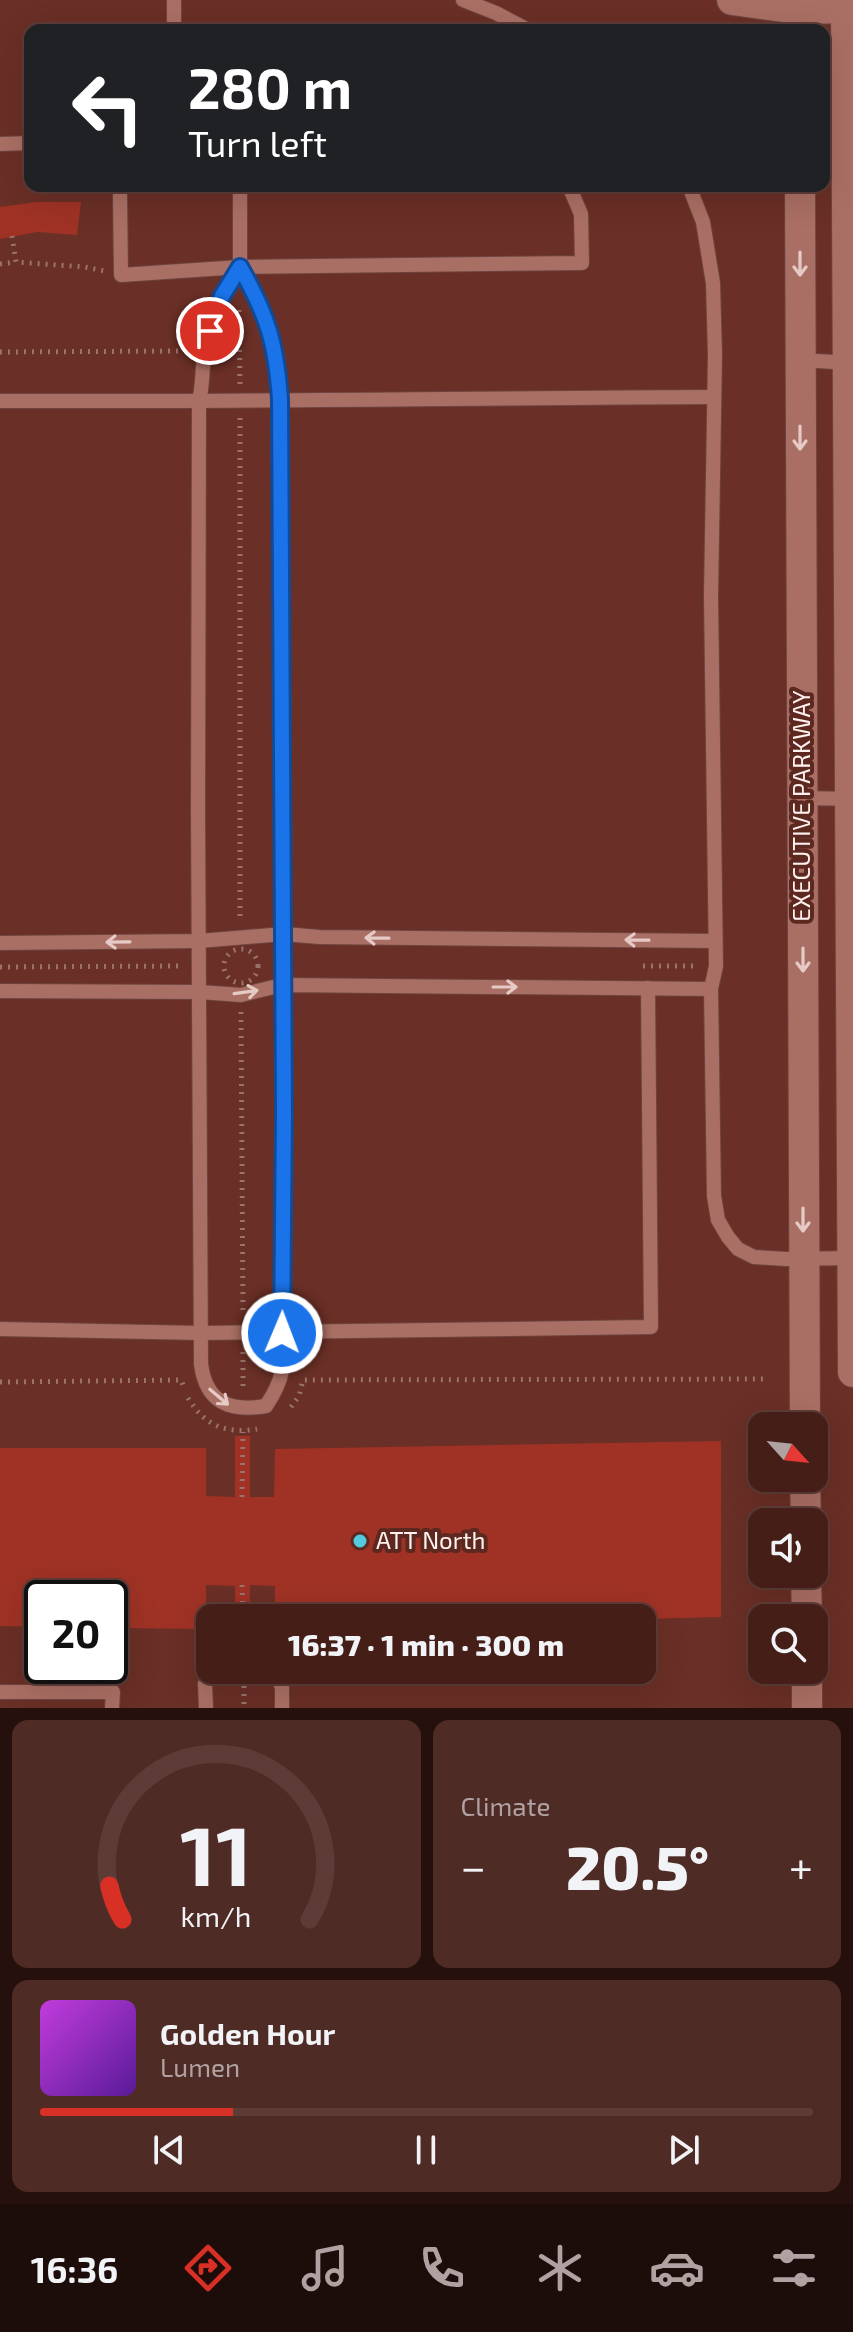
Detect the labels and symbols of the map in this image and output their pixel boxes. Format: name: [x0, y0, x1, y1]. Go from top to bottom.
one-way arrow: [792, 250, 808, 277]
pin: [176, 297, 244, 365]
one-way arrow: [792, 424, 808, 451]
street label: EXECUTIVE PARKWAY: [786, 690, 815, 922]
one-way arrow: [364, 930, 391, 945]
one-way arrow: [624, 932, 651, 948]
one-way arrow: [105, 934, 132, 949]
one-way arrow: [795, 946, 811, 973]
one-way arrow: [491, 979, 518, 994]
one-way arrow: [232, 984, 258, 999]
one-way arrow: [795, 1206, 811, 1233]
position arrow: [240, 1291, 324, 1375]
one-way arrow: [209, 1388, 229, 1406]
north arrow: [748, 1412, 828, 1492]
place label: ATT North: [376, 1525, 485, 1554]
marker: ATT North: [351, 1532, 369, 1550]
speed limit sign: 20: [24, 1580, 128, 1684]

